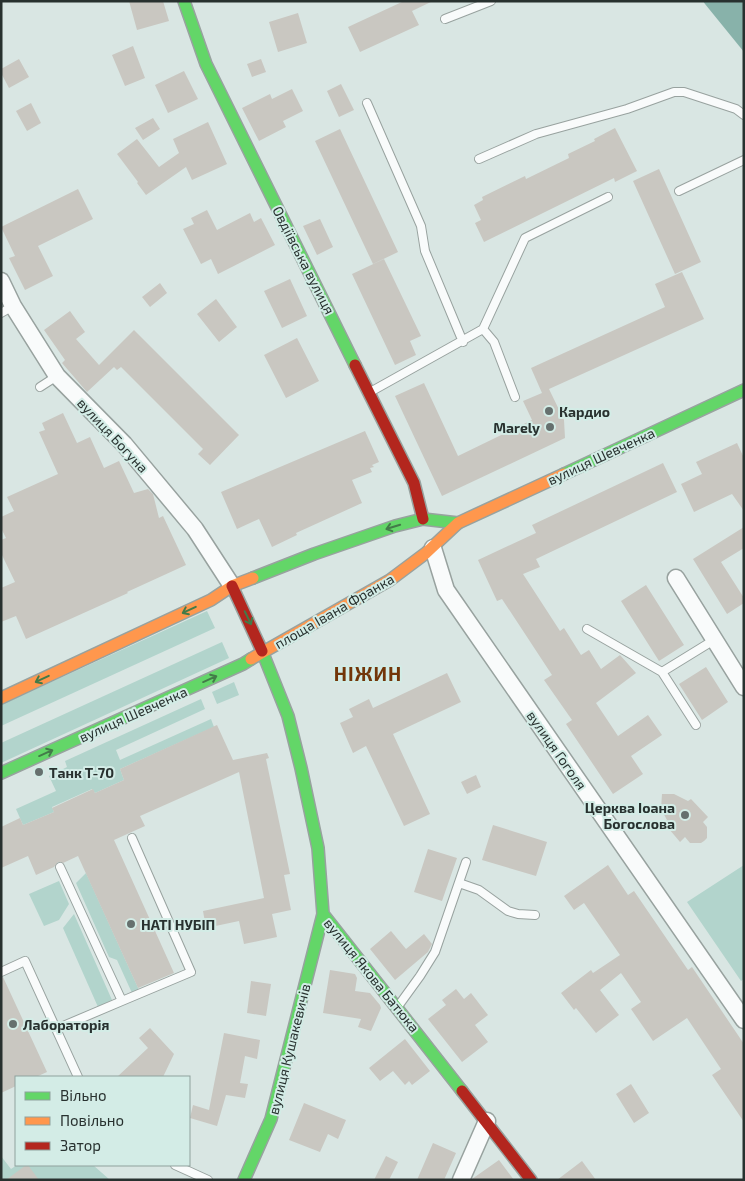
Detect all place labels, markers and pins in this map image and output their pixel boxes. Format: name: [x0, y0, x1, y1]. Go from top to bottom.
place label: Кардио: [559, 403, 610, 420]
marker: Кардио: [543, 405, 555, 417]
place label: Marely: [493, 419, 540, 436]
marker: Marely: [544, 421, 556, 433]
place label: Танк Т-70: [49, 764, 114, 781]
marker: Танк Т-70: [33, 766, 45, 778]
place label: Церква Іоана Богослова: [585, 799, 675, 832]
marker: Церква Іоана Богослова: [679, 809, 691, 821]
place label: НАТІ НУБІП: [141, 916, 215, 933]
marker: НАТІ НУБІП: [125, 918, 137, 930]
place label: Лабораторія: [23, 1016, 109, 1033]
marker: Лабораторія: [7, 1018, 19, 1030]

